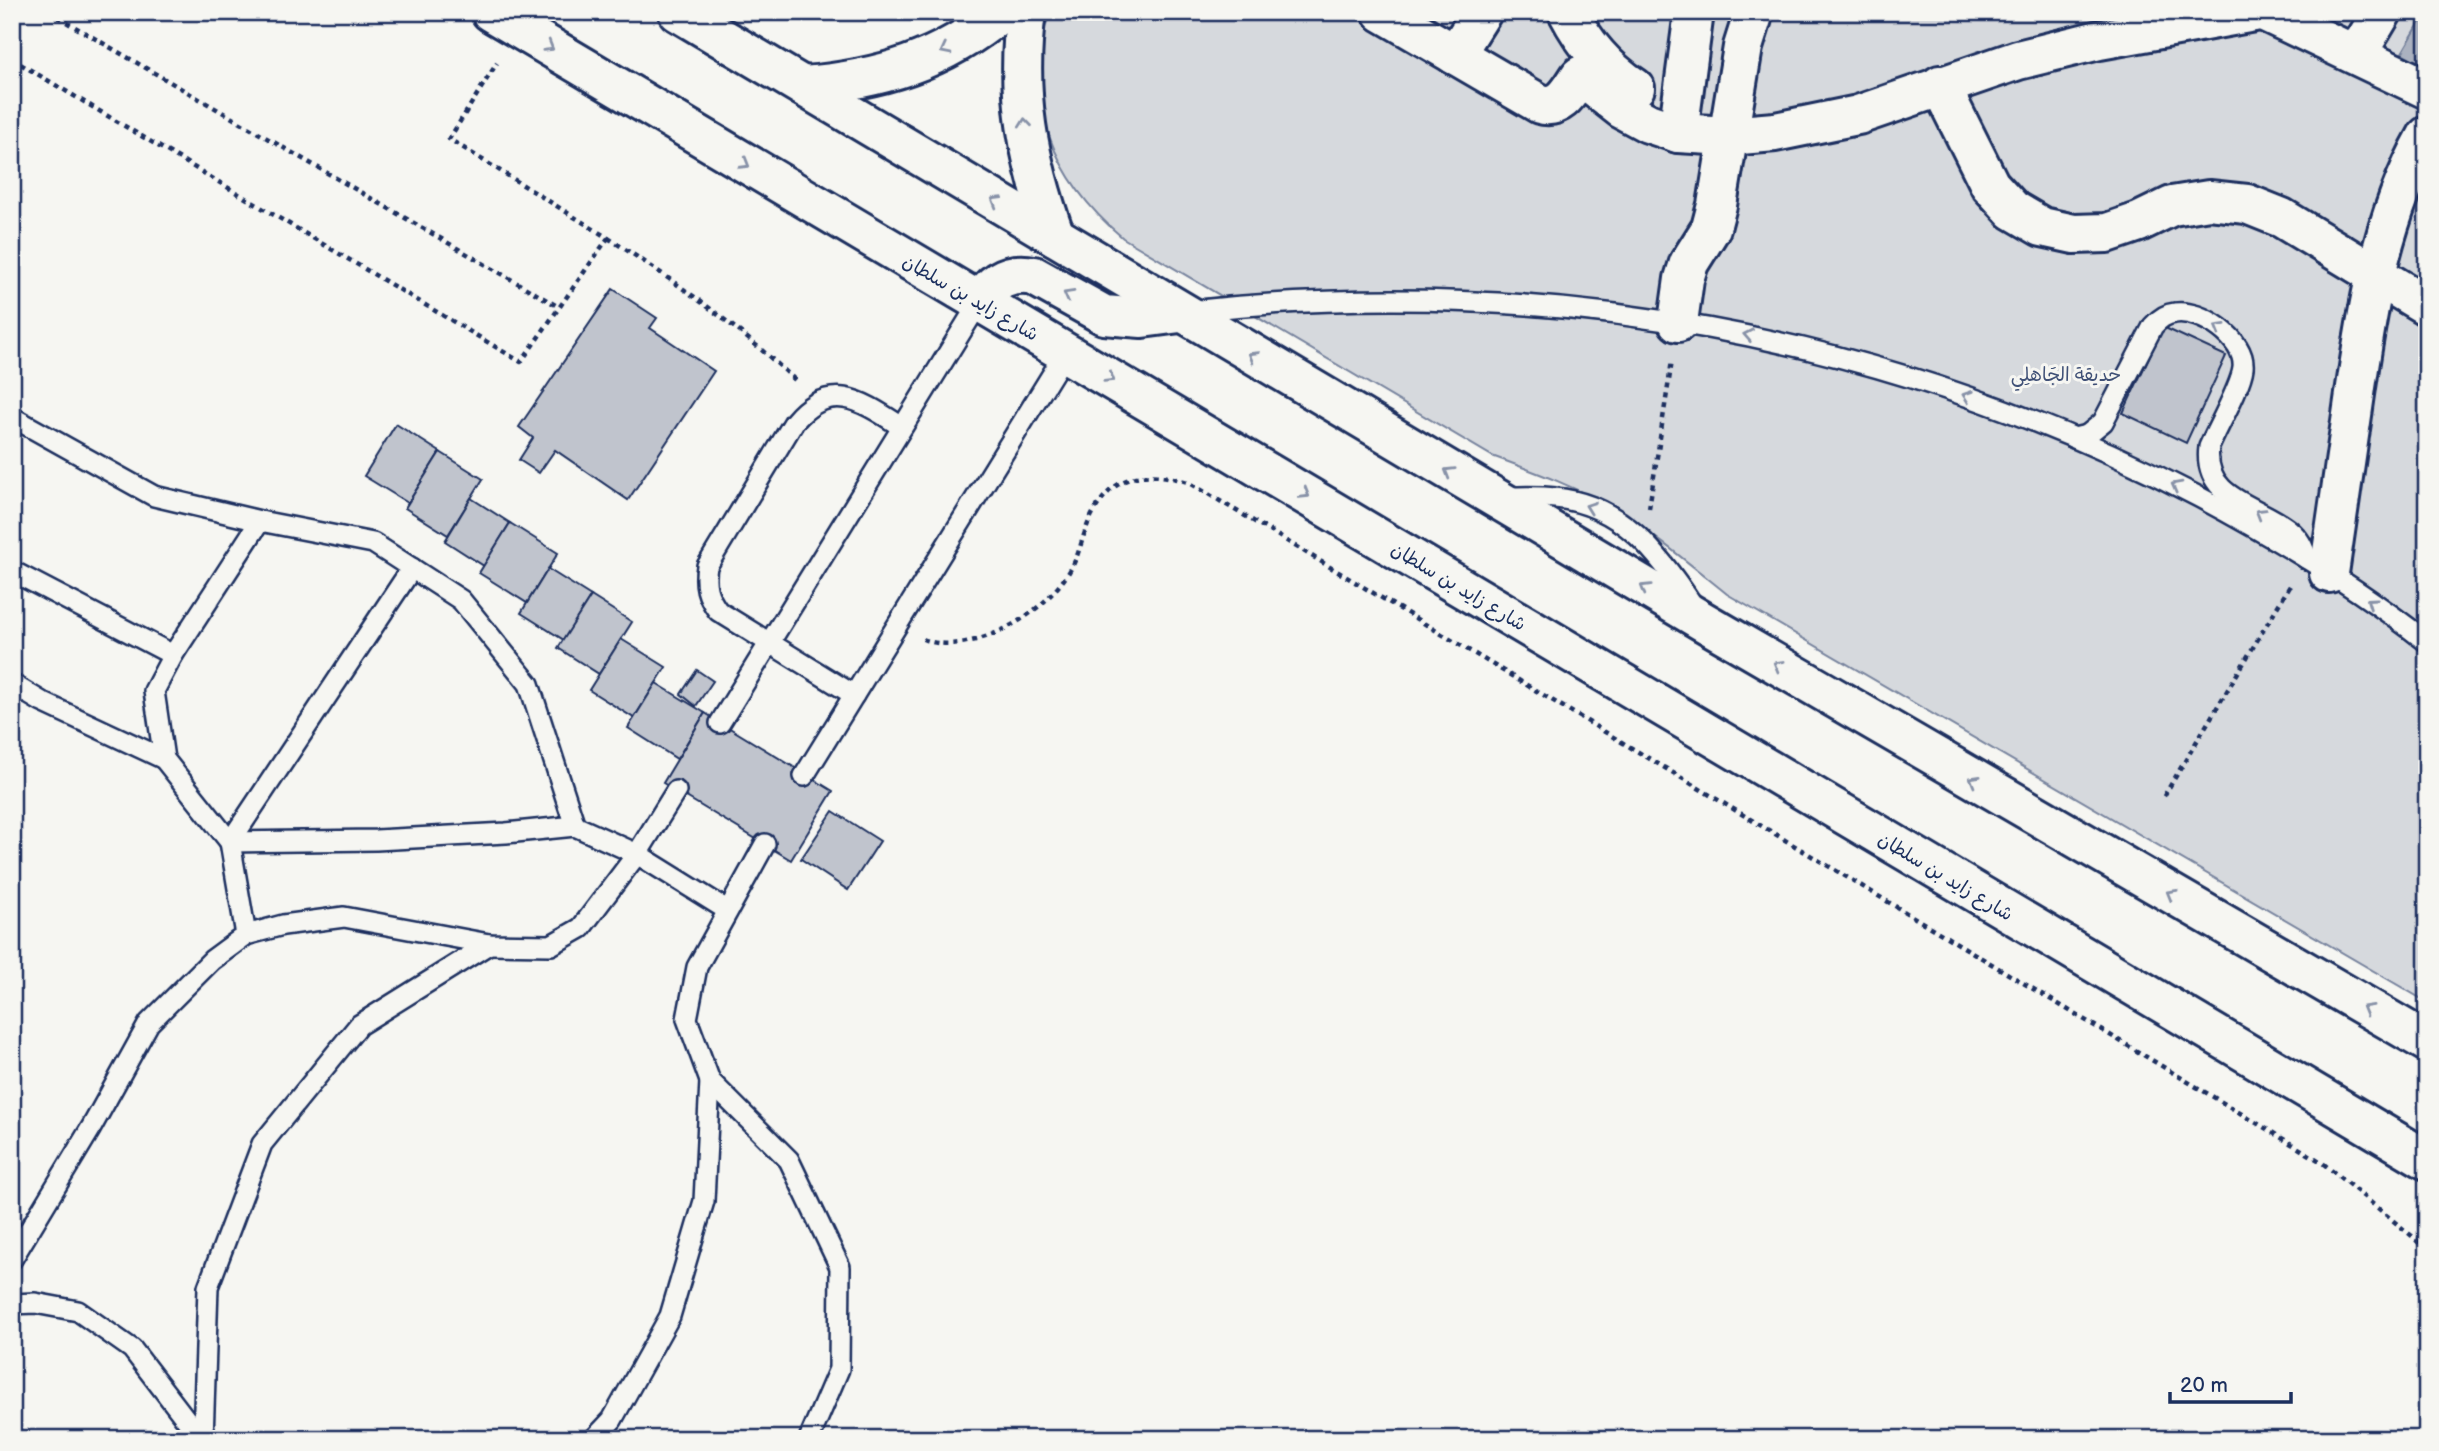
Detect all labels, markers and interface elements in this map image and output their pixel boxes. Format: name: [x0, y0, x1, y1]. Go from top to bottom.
one-way arrow: [542, 39, 555, 52]
one-way arrow: [939, 41, 952, 55]
one-way arrow: [1018, 117, 1033, 128]
one-way arrow: [737, 155, 750, 168]
one-way arrow: [990, 196, 1003, 209]
street label: شارع زايد بن سلطان: [898, 250, 1042, 347]
one-way arrow: [1063, 290, 1075, 303]
one-way arrow: [2213, 323, 2226, 336]
one-way arrow: [1742, 329, 1754, 344]
one-way arrow: [1248, 351, 1261, 364]
park label: حديقة الجَاهلِي: [2011, 364, 2121, 391]
one-way arrow: [1102, 370, 1115, 383]
one-way arrow: [1962, 390, 1974, 404]
one-way arrow: [1444, 467, 1457, 480]
one-way arrow: [2171, 480, 2183, 494]
one-way arrow: [1298, 486, 1311, 499]
one-way arrow: [1584, 501, 1596, 515]
one-way arrow: [2254, 508, 2267, 521]
street label: شارع زايد بن سلطان: [1386, 538, 1530, 637]
one-way arrow: [1640, 583, 1653, 596]
one-way arrow: [2366, 598, 2379, 610]
one-way arrow: [1772, 660, 1785, 673]
one-way arrow: [1969, 775, 1982, 788]
street label: شارع زايد بن سلطان: [1873, 828, 2017, 927]
one-way arrow: [2165, 889, 2178, 902]
one-way arrow: [2362, 1004, 2375, 1017]
scale bar: [2170, 1360, 2290, 1404]
text: 20 m: [2180, 1373, 2228, 1398]

